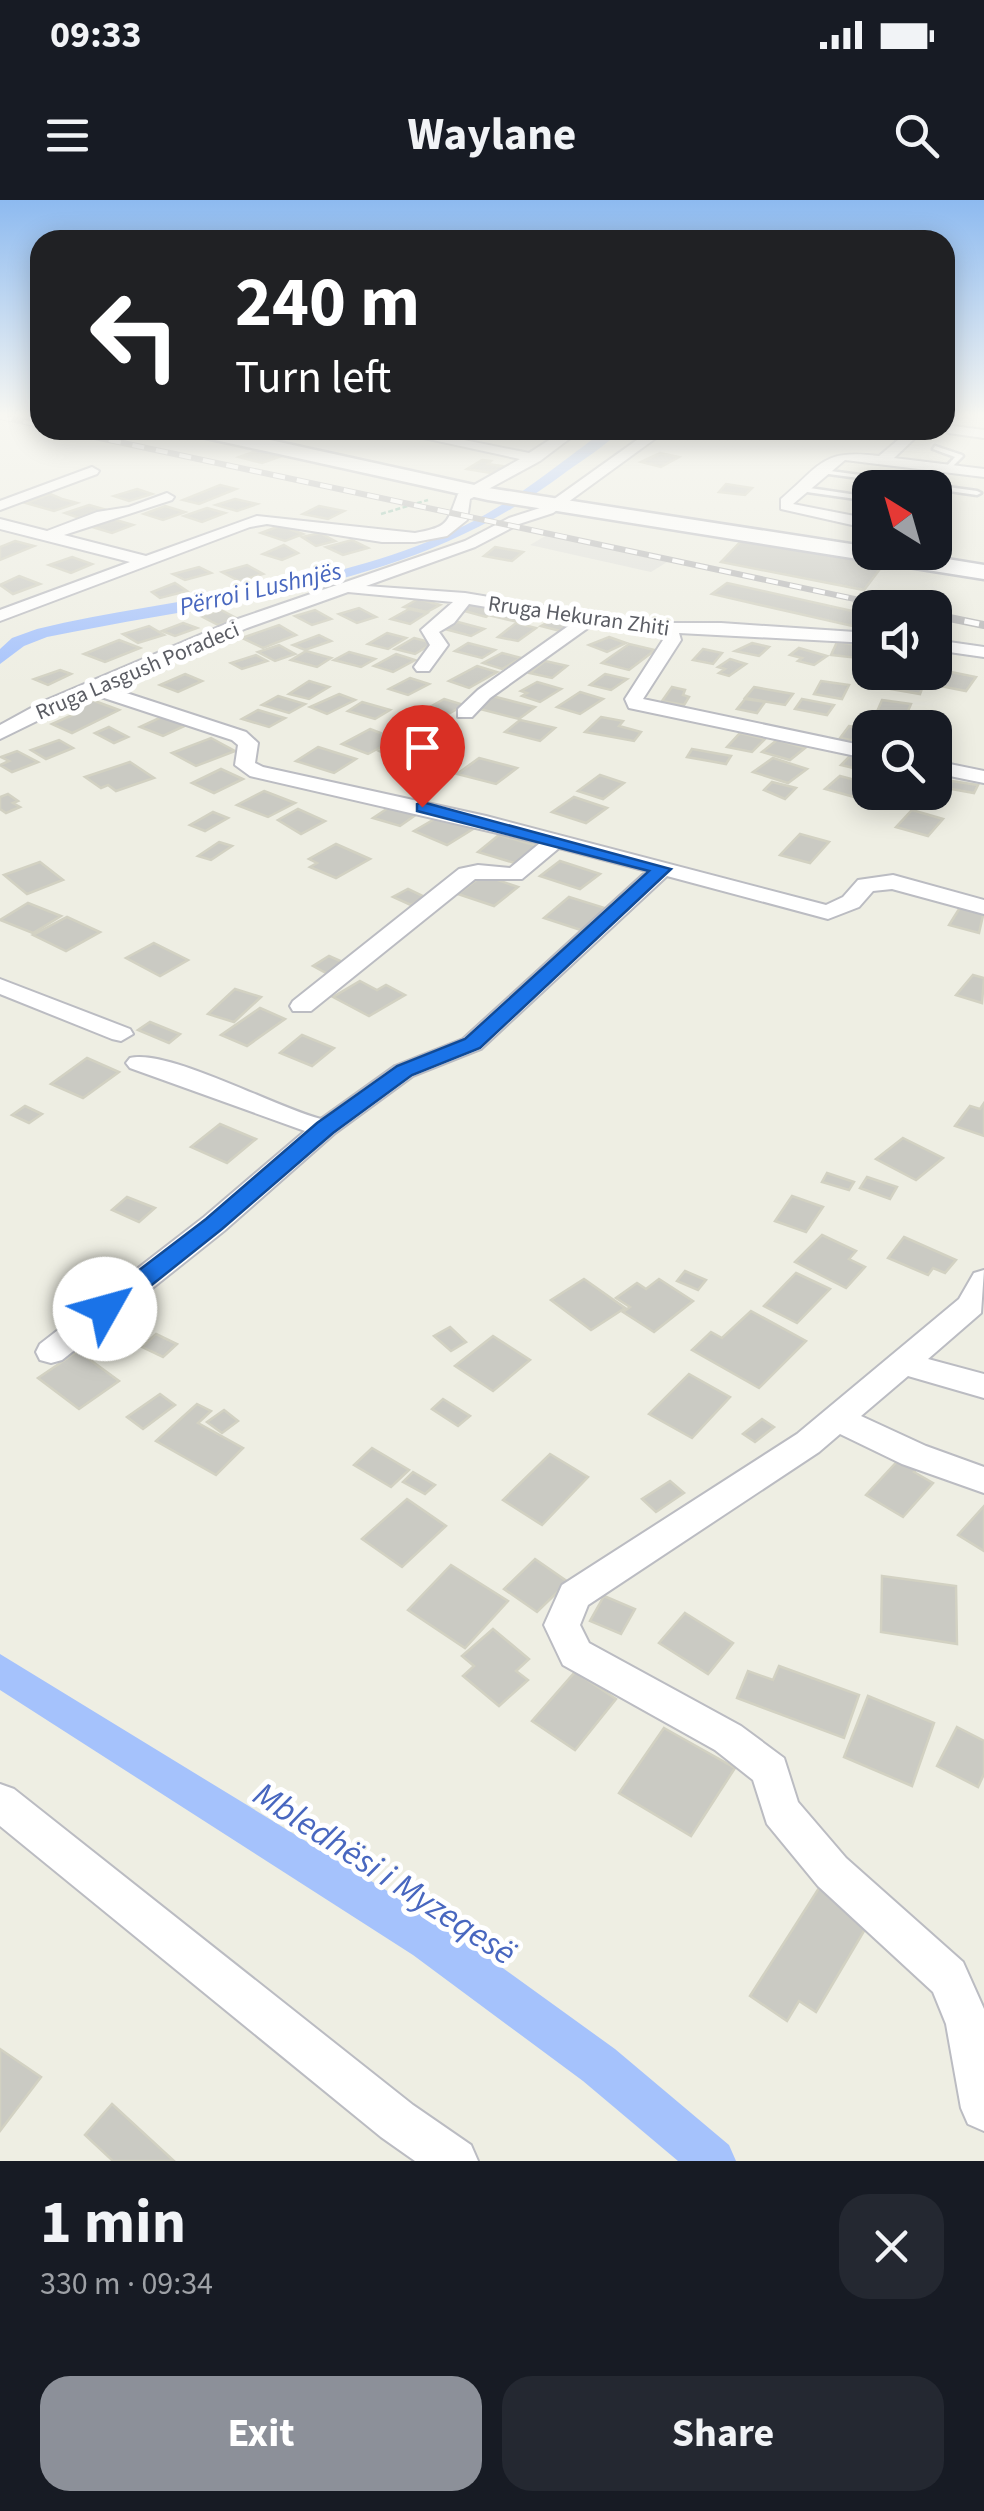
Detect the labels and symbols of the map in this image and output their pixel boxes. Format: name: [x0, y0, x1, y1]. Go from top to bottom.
north arrow: [852, 470, 952, 570]
water label: Përroi i Lushnjës: [176, 553, 345, 625]
street label: Rruga Hekuran Zhiti: [486, 587, 672, 645]
street label: Rruga Lasgush Poradeci: [31, 613, 244, 728]
pin: [380, 705, 465, 808]
position arrow: [53, 1257, 157, 1361]
water label: Mbledhësi i Myzeqesë: [243, 1770, 526, 1978]

